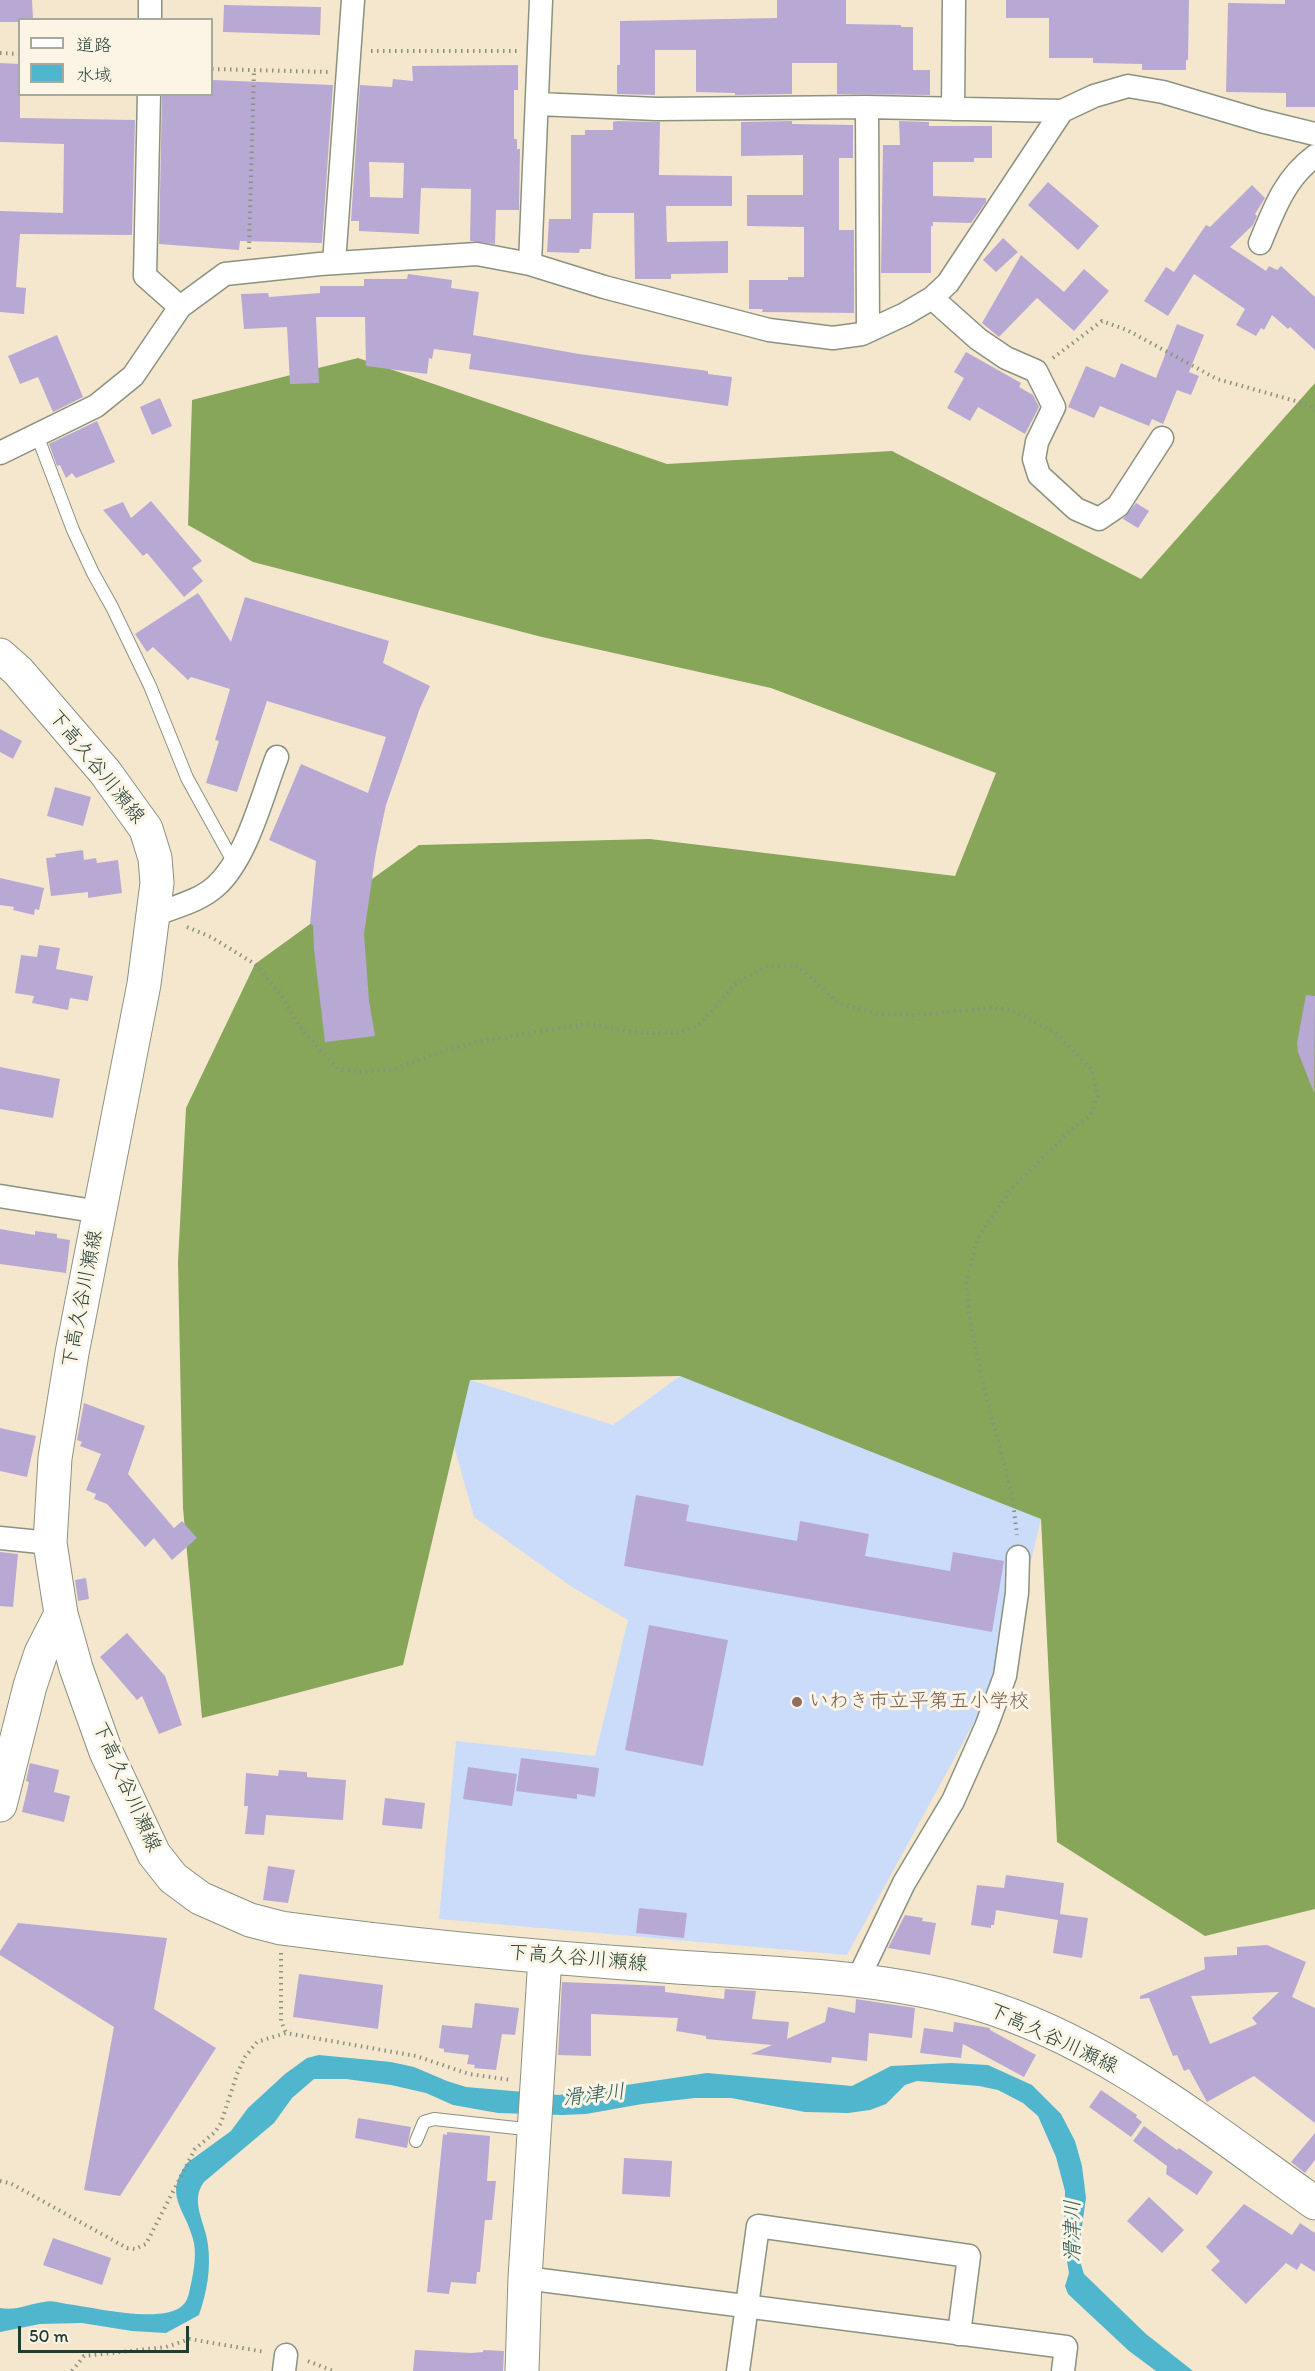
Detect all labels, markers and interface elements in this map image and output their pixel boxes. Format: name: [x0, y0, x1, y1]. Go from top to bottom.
legend: [18, 18, 213, 96]
text: 道路: [76, 34, 112, 56]
text: 水域: [76, 64, 112, 86]
street label: 下高久谷川瀬線: [43, 705, 149, 829]
street label: 下高久谷川瀬線: [58, 1228, 108, 1370]
place label: いわき市立平第五小学校: [809, 1690, 1029, 1714]
marker: いわき市立平第五小学校: [790, 1695, 804, 1709]
street label: 下高久谷川瀬線: [87, 1718, 165, 1856]
street label: 下高久谷川瀬線: [507, 1941, 649, 1977]
street label: 下高久谷川瀬線: [984, 1999, 1122, 2079]
water label: 滑津川: [561, 2080, 627, 2112]
water label: 滑津川: [1061, 2200, 1087, 2262]
scale bar: [21, 2314, 192, 2352]
text: 50 m: [29, 2325, 69, 2347]

